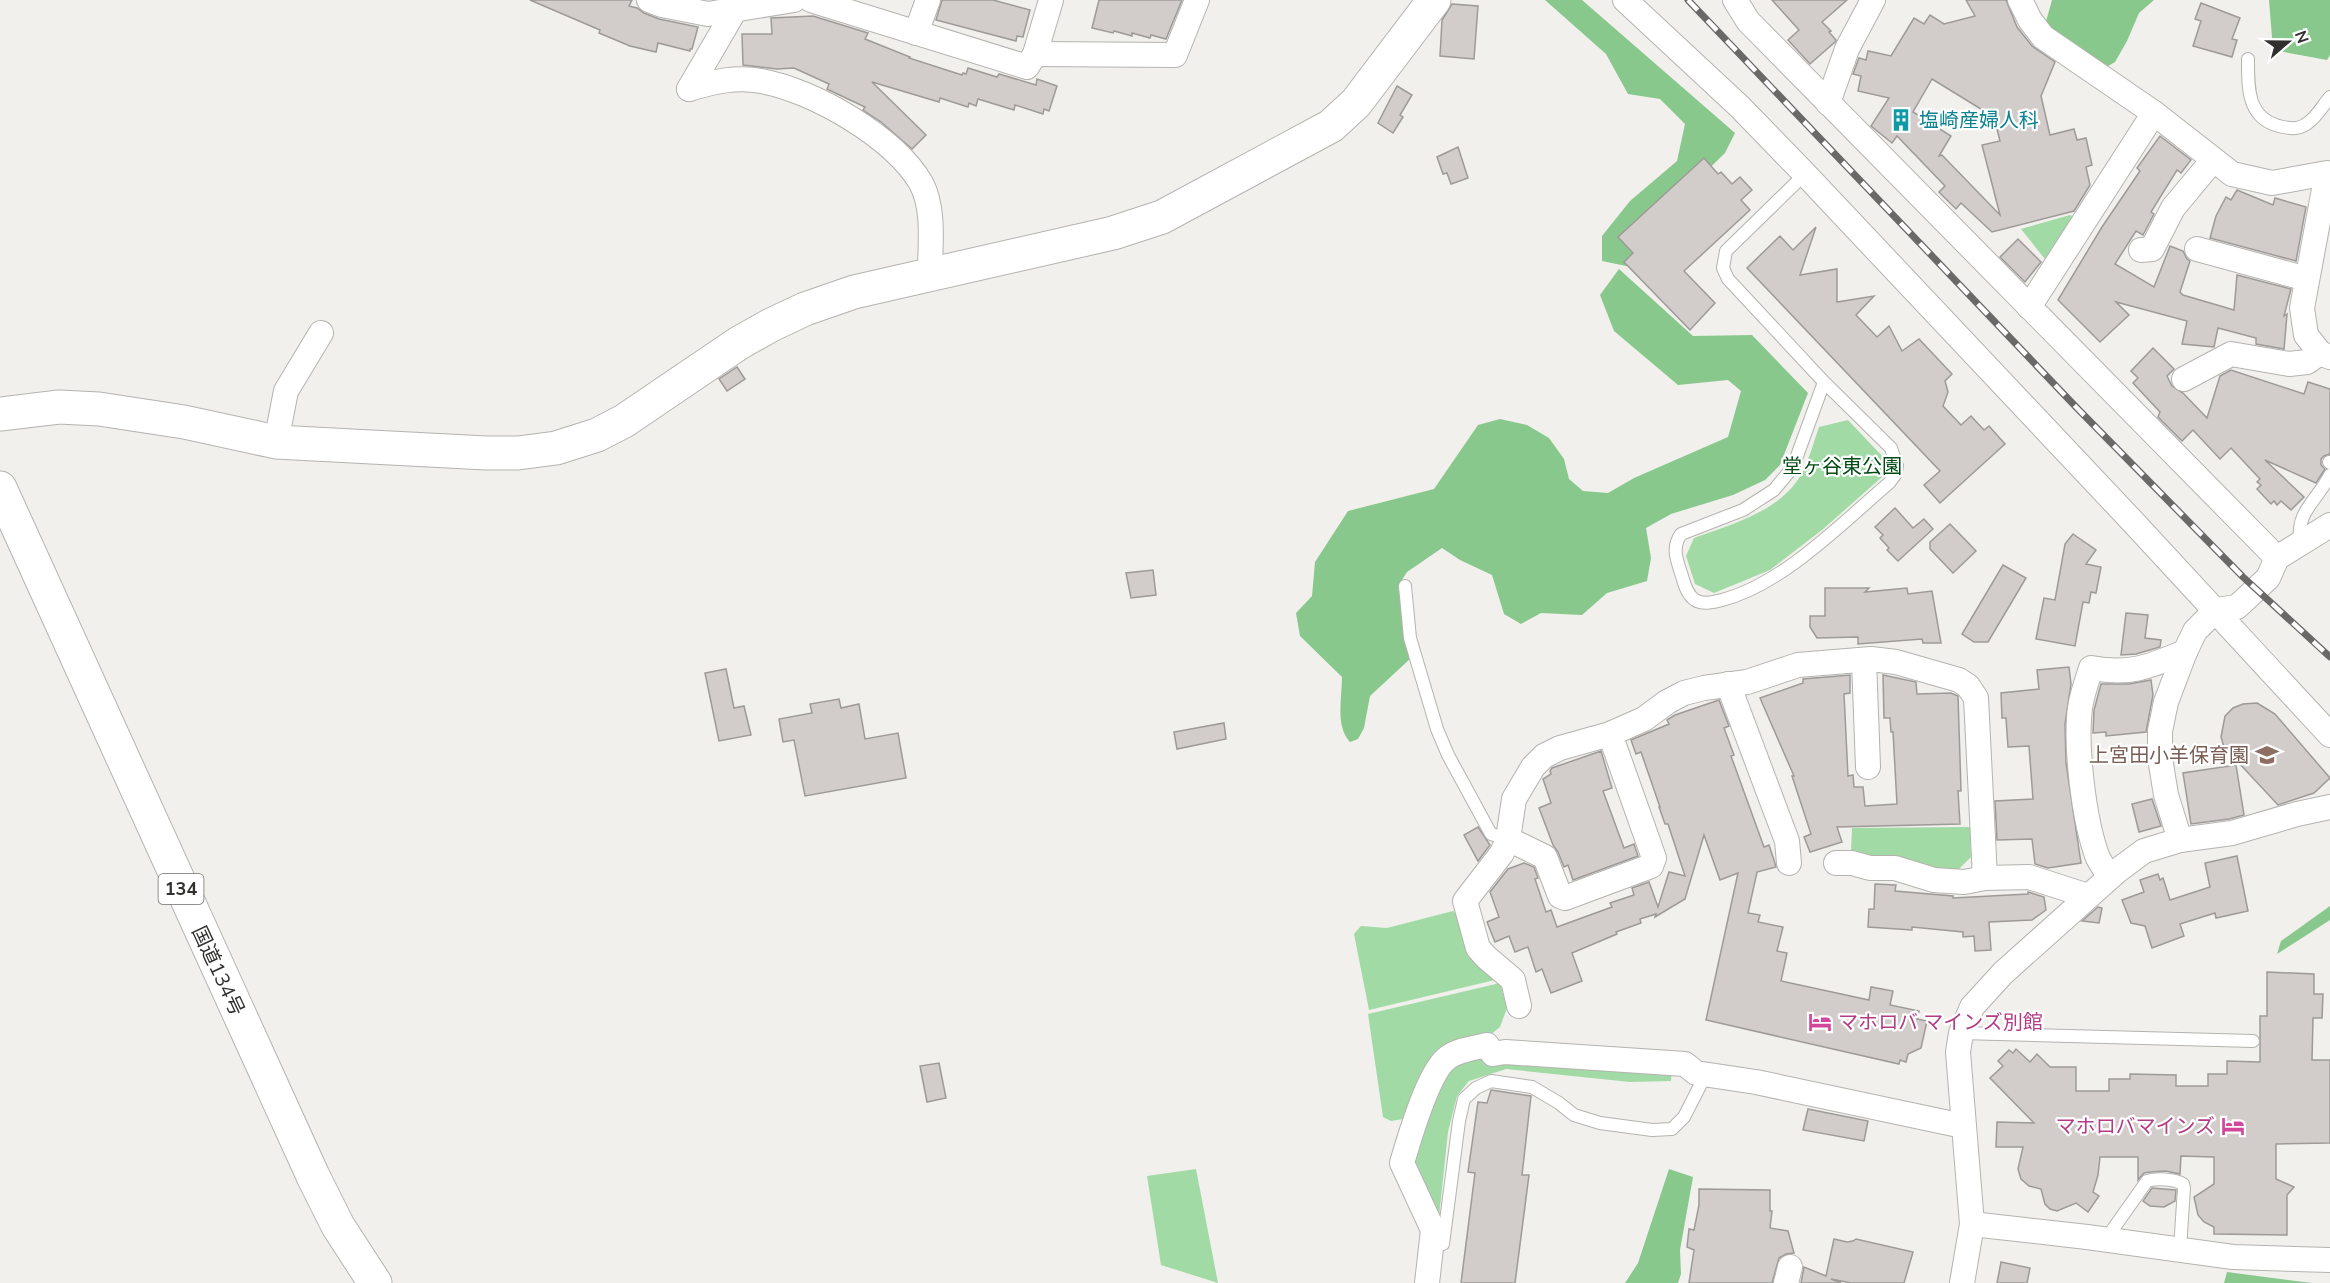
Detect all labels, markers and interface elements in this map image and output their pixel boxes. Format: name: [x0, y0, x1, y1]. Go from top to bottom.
north arrow: [2258, 12, 2318, 72]
text: N: [2289, 28, 2314, 47]
building icon: 塩崎産婦人科: [1888, 107, 1914, 133]
place label: 塩崎産婦人科: [1919, 107, 2039, 134]
park label: 堂ヶ谷東公園: [1782, 453, 1902, 480]
place label: 上宮田小羊保育園: [2089, 742, 2249, 769]
school or university icon: 上宮田小羊保育園: [2254, 742, 2280, 768]
road number: 134: [158, 874, 204, 904]
street label: 国道134号: [185, 922, 251, 1020]
hotel icon: マホロバ マインズ別館: [1807, 1009, 1833, 1035]
place label: マホロバ マインズ別館: [1838, 1009, 2043, 1036]
place label: マホロバマインズ: [2055, 1113, 2215, 1140]
hotel icon: マホロバマインズ: [2220, 1113, 2246, 1139]

